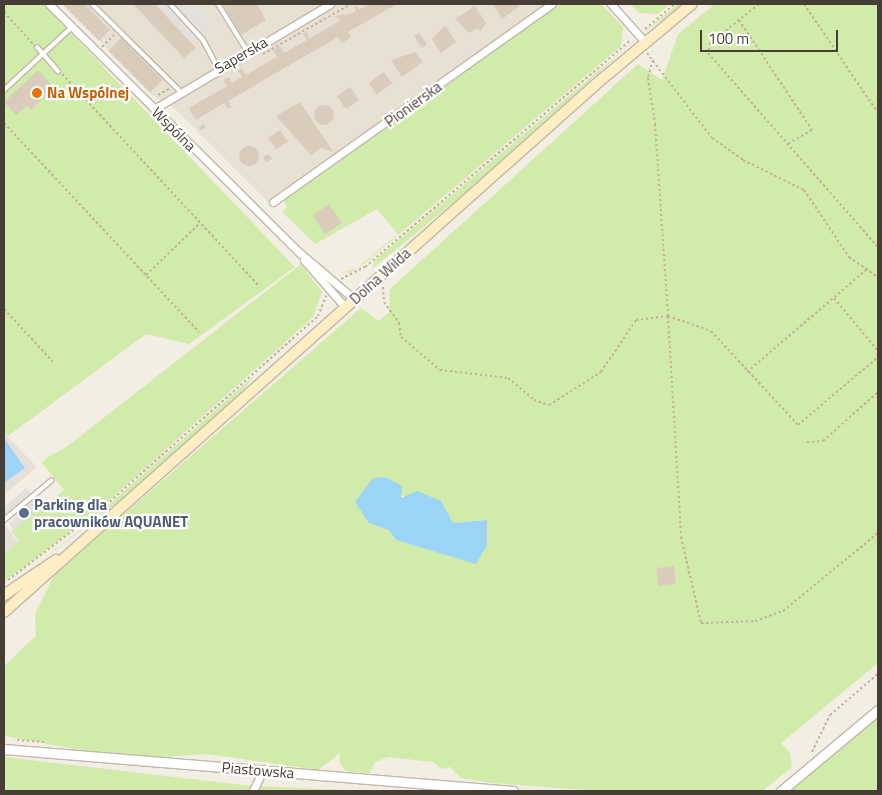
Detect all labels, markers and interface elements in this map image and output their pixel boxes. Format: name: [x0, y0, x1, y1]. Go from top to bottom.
scale bar: [702, 20, 840, 52]
text: 100 m: [708, 27, 749, 50]
street label: Saperska: [211, 33, 271, 77]
street label: Pionierska: [381, 77, 445, 131]
place label: Na Wspólnej: [47, 84, 129, 102]
marker: Na Wspólnej: [31, 87, 43, 99]
street label: Wspólna: [148, 103, 200, 155]
street label: Dolna Wilda: [346, 244, 414, 308]
place label: Parking dla pracowników AQUANET: [34, 495, 188, 530]
marker: Parking dla pracowników AQUANET: [18, 507, 30, 519]
street label: Piastowska: [221, 758, 295, 782]

